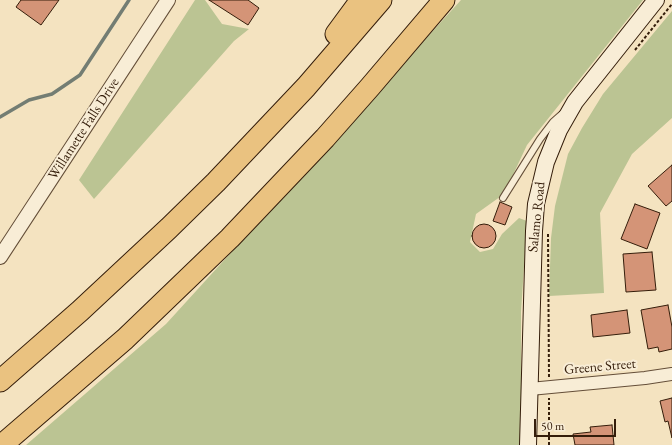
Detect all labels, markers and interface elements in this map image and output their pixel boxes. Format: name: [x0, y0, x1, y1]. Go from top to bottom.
street label: Willamette Falls Drive: [45, 75, 123, 183]
street label: Salamo Road: [525, 181, 549, 253]
street label: Greene Street: [563, 355, 637, 379]
scale bar: [536, 411, 618, 437]
text: 50 m: [541, 418, 564, 434]

